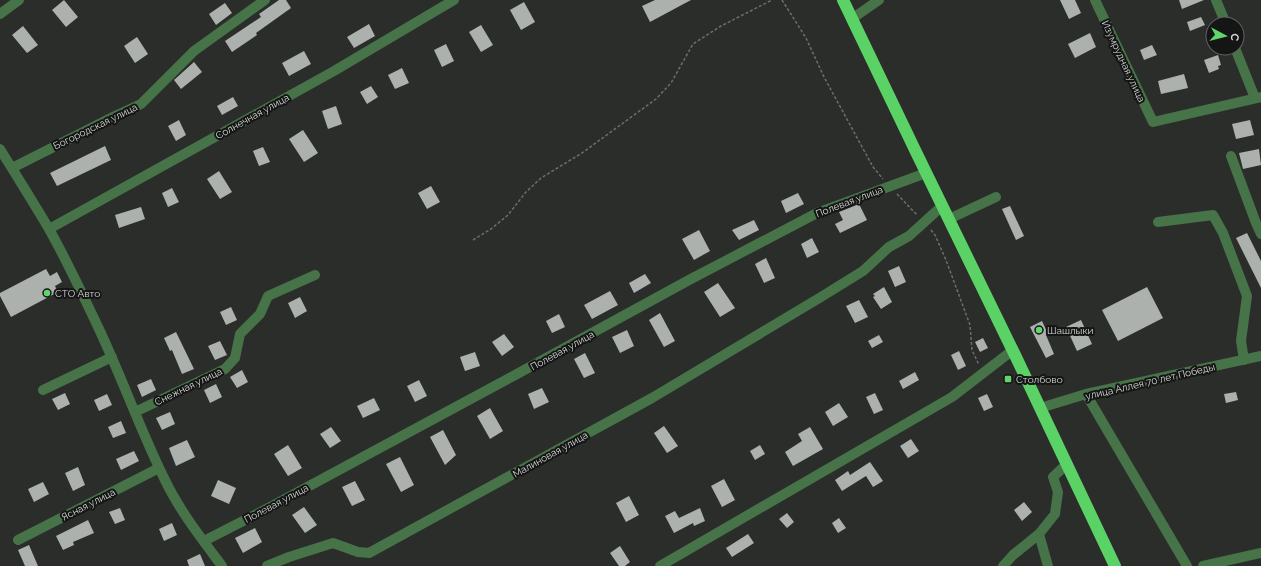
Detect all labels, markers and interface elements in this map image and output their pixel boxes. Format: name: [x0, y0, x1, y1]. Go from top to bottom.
north arrow: [1205, 16, 1245, 56]
street label: Изумрудная улица: [1100, 19, 1147, 104]
text: С: [1227, 33, 1241, 42]
street label: Солнечная улица: [214, 92, 291, 141]
street label: Богородская улица: [51, 101, 139, 152]
street label: Полевая улица: [814, 184, 884, 219]
marker: СТО Авто: [42, 288, 52, 298]
place label: СТО Авто: [55, 288, 100, 299]
marker: Шашлыки: [1034, 325, 1044, 335]
place label: Шашлыки: [1047, 325, 1094, 336]
street label: Полевая улица: [528, 328, 596, 373]
street label: улица Аллея 70 лет Победы: [1084, 361, 1216, 402]
street label: Снежная улица: [153, 365, 224, 407]
marker: Столбово: [1003, 374, 1013, 384]
place label: Столбово: [1016, 374, 1063, 385]
street label: Малиновая улица: [511, 429, 590, 480]
street label: Полевая улица: [242, 482, 310, 525]
street label: Ясная улица: [59, 486, 117, 523]

